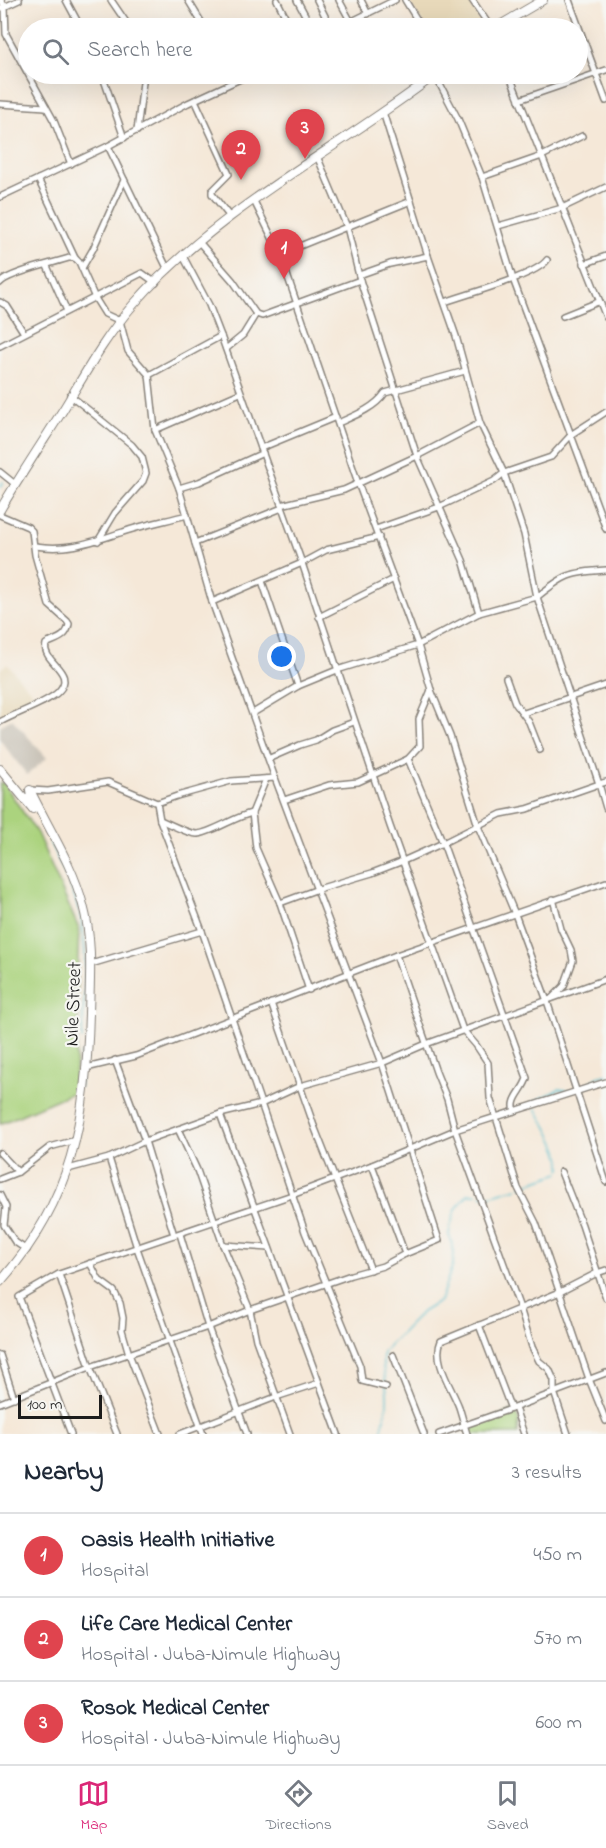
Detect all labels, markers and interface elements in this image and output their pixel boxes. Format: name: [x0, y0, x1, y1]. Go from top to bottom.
search box: [18, 18, 588, 84]
icon: search: [39, 35, 72, 68]
text: Search here: [87, 35, 192, 67]
pin: 3: [286, 110, 324, 159]
pin: 2: [222, 130, 260, 180]
pin: 1: [264, 230, 304, 279]
your location: [267, 642, 296, 671]
street label: Nile Street: [59, 961, 90, 1047]
scale bar: [18, 1392, 102, 1420]
text: 100 m: [27, 1393, 62, 1417]
text: Nearby: [24, 1454, 103, 1492]
text: 3 results: [512, 1459, 582, 1488]
text: Oasis Health Initiative: [81, 1525, 274, 1557]
text: 1: [40, 1541, 47, 1570]
text: 450 m: [533, 1541, 582, 1570]
text: Hospital: [81, 1557, 149, 1586]
text: Life Care Medical Center: [81, 1609, 292, 1641]
text: 2: [39, 1625, 48, 1654]
text: 570 m: [533, 1625, 582, 1654]
text: Hospital · Juba–Nimule Highway: [81, 1641, 340, 1670]
text: Rosok Medical Center: [81, 1693, 269, 1725]
text: 3: [39, 1709, 48, 1738]
text: 600 m: [535, 1709, 582, 1738]
text: Hospital · Juba–Nimule Highway: [81, 1725, 340, 1754]
tab: Map: [77, 1777, 110, 1837]
tab: Directions: [265, 1777, 332, 1837]
tab: Saved: [487, 1777, 529, 1837]

